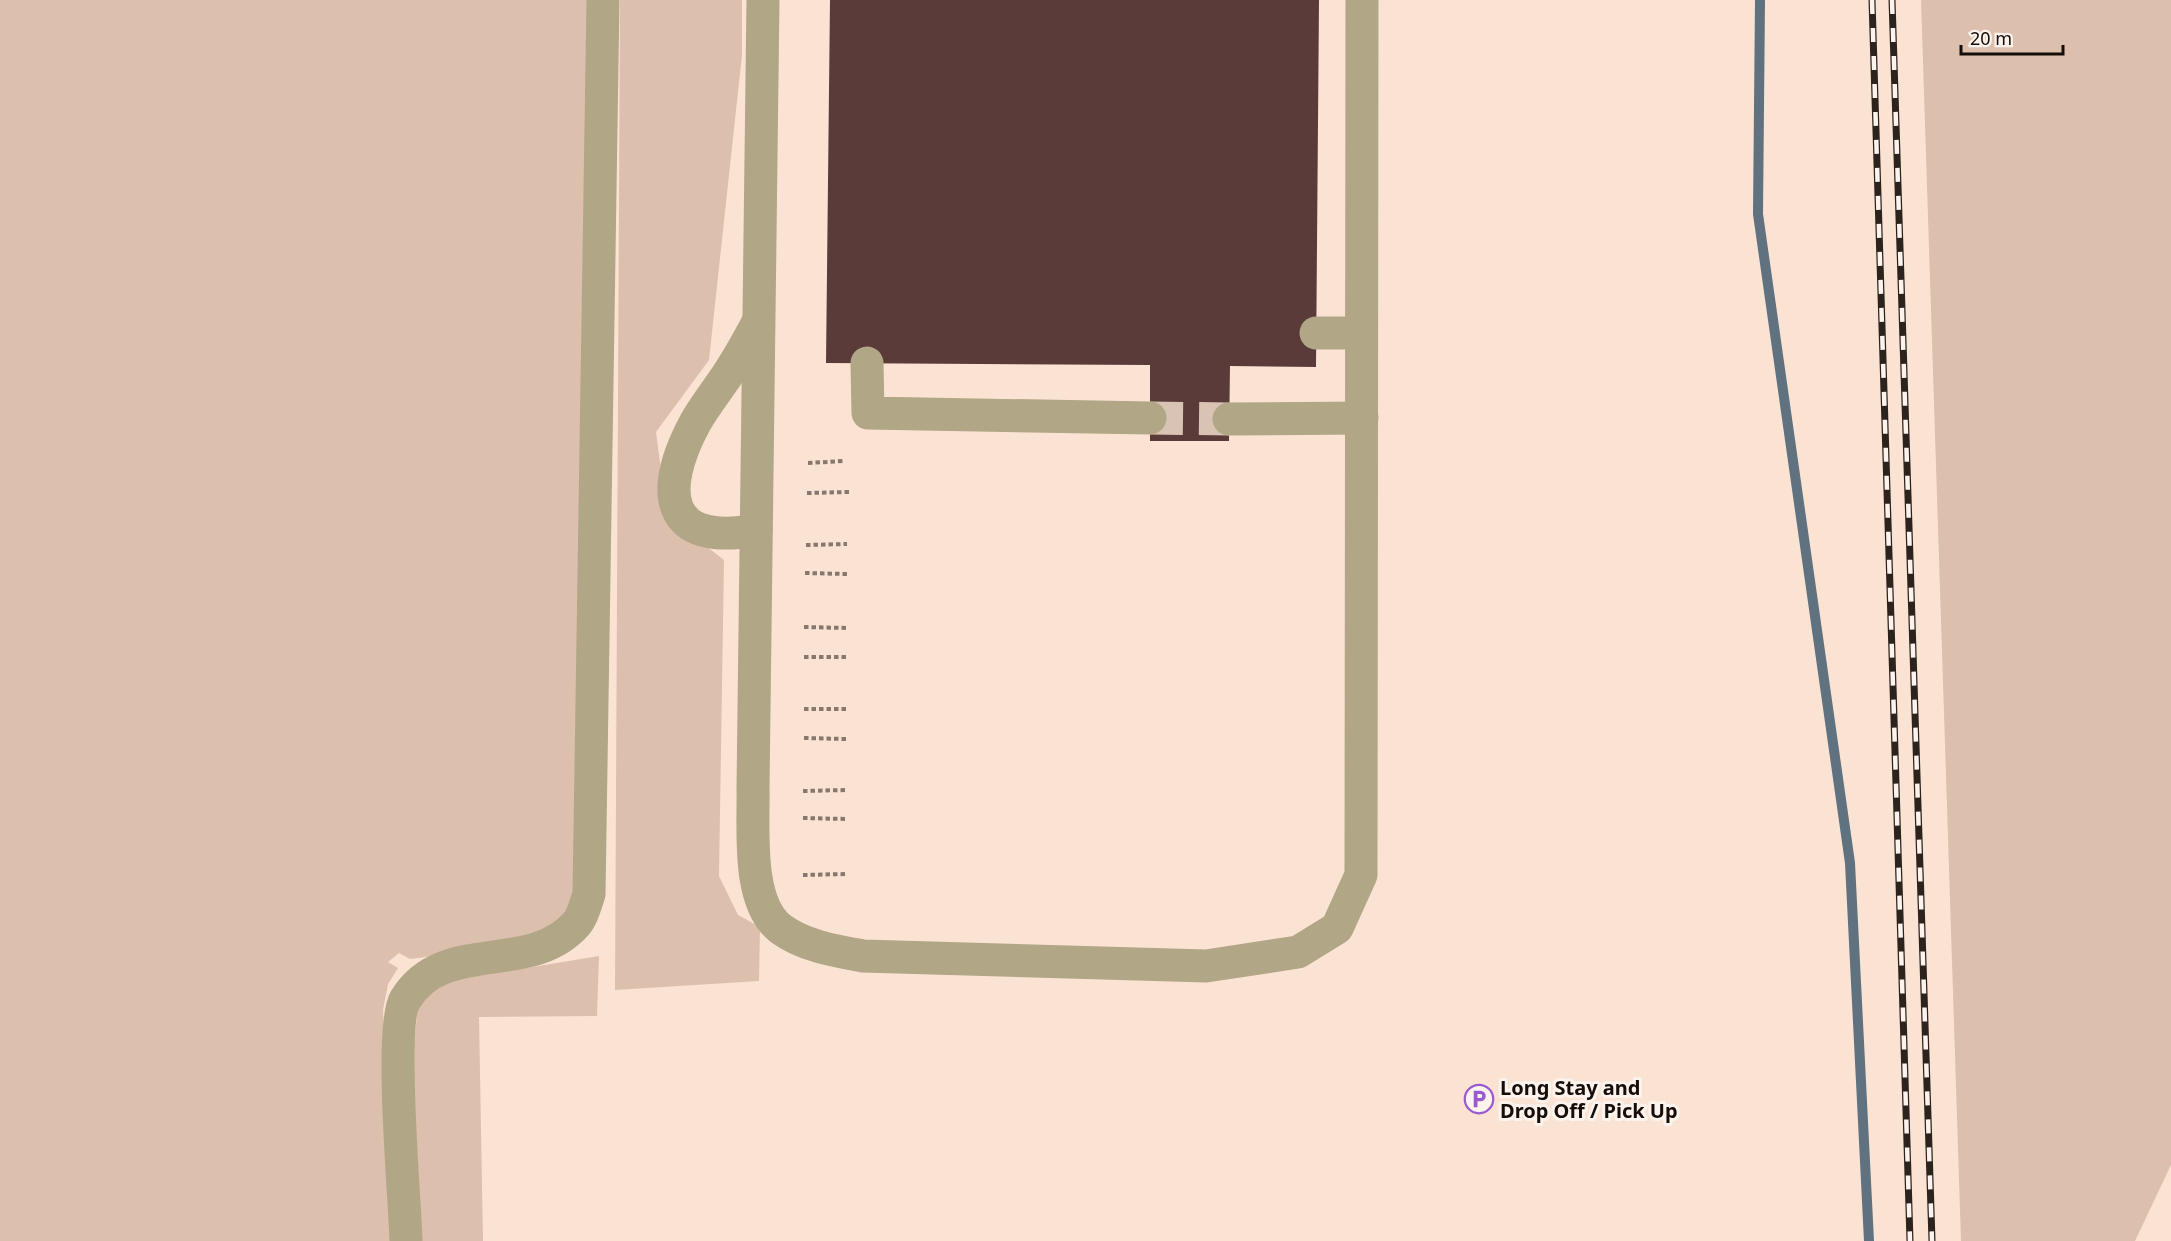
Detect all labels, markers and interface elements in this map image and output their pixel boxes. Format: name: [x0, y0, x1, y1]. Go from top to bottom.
scale bar: [1961, 18, 2063, 56]
text: 20 m: [1970, 26, 2012, 50]
place label: Long Stay and Drop Off / Pick Up: [1500, 1074, 1678, 1124]
parking icon: Long Stay and Drop Off / Pick Up: [1463, 1083, 1495, 1115]

